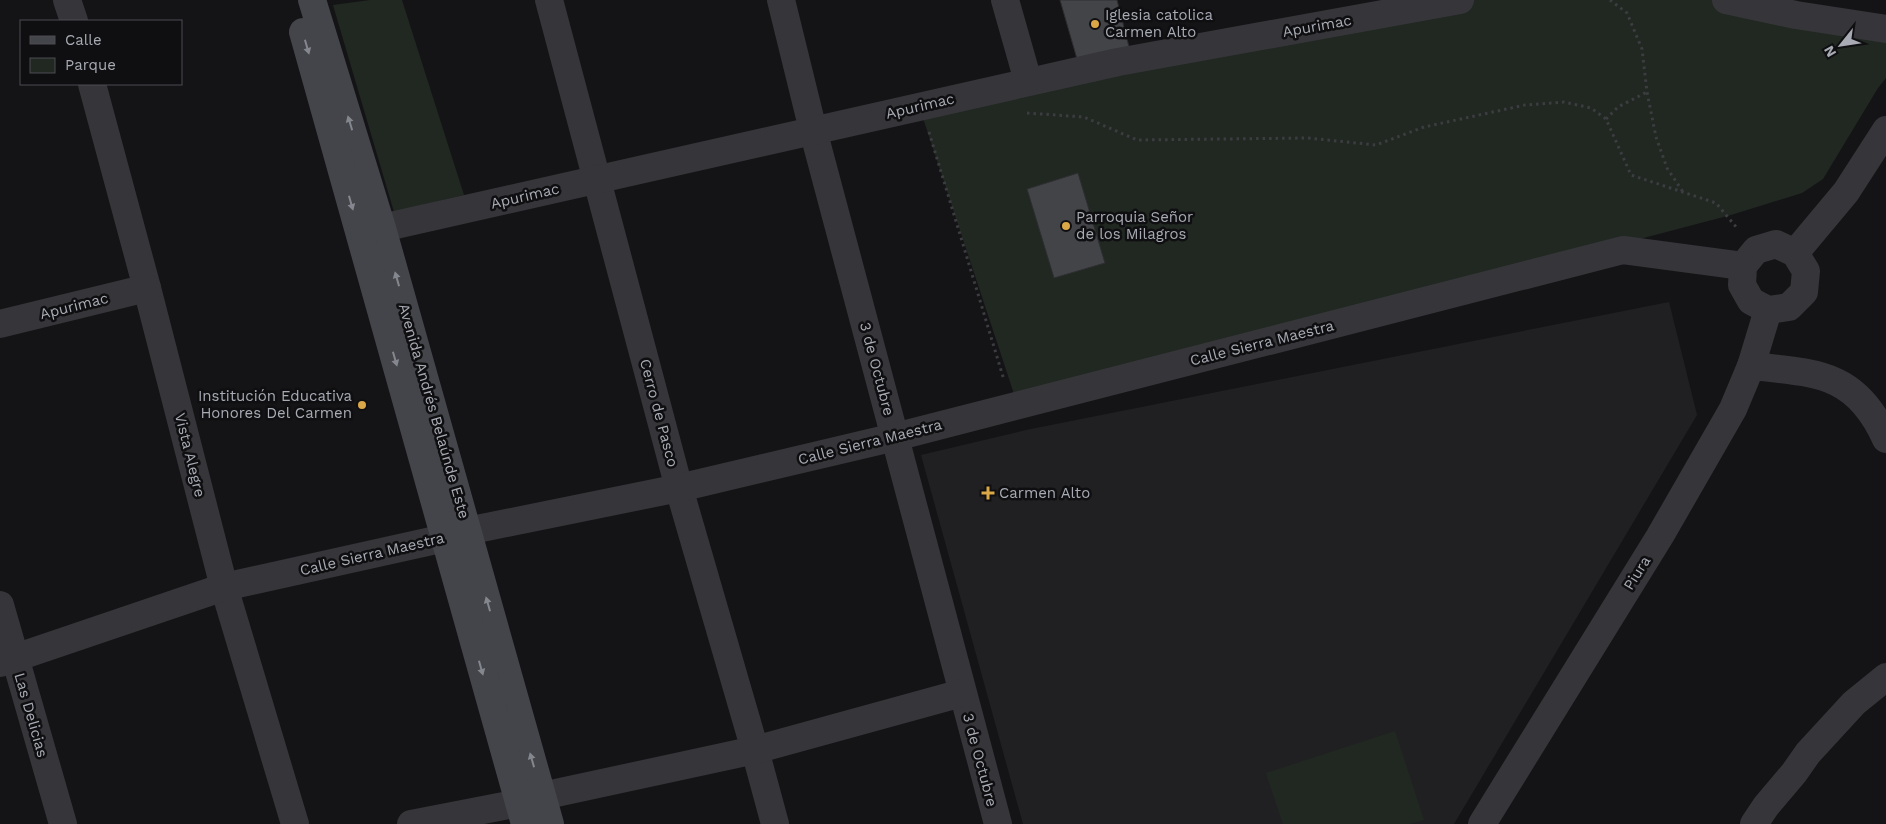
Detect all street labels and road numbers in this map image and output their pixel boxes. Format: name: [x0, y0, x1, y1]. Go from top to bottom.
street label: Apurimac: [1281, 11, 1353, 41]
street label: Apurimac: [884, 89, 956, 123]
street label: Apurimac: [489, 179, 561, 213]
street label: Apurimac: [38, 289, 110, 323]
street label: Avenida Andrés Belaúnde Este: [395, 301, 473, 521]
street label: Calle Sierra Maestra: [1188, 316, 1336, 370]
street label: 3 de Octubre: [856, 320, 898, 418]
street label: Cerro de Pasco: [636, 357, 682, 469]
street label: Vista Alegre: [171, 411, 209, 499]
street label: Calle Sierra Maestra: [796, 415, 944, 469]
street label: Calle Sierra Maestra: [298, 529, 446, 579]
street label: Piura: [1620, 552, 1655, 593]
street label: Las Delicias: [10, 671, 52, 760]
street label: 3 de Octubre: [959, 711, 1001, 809]

